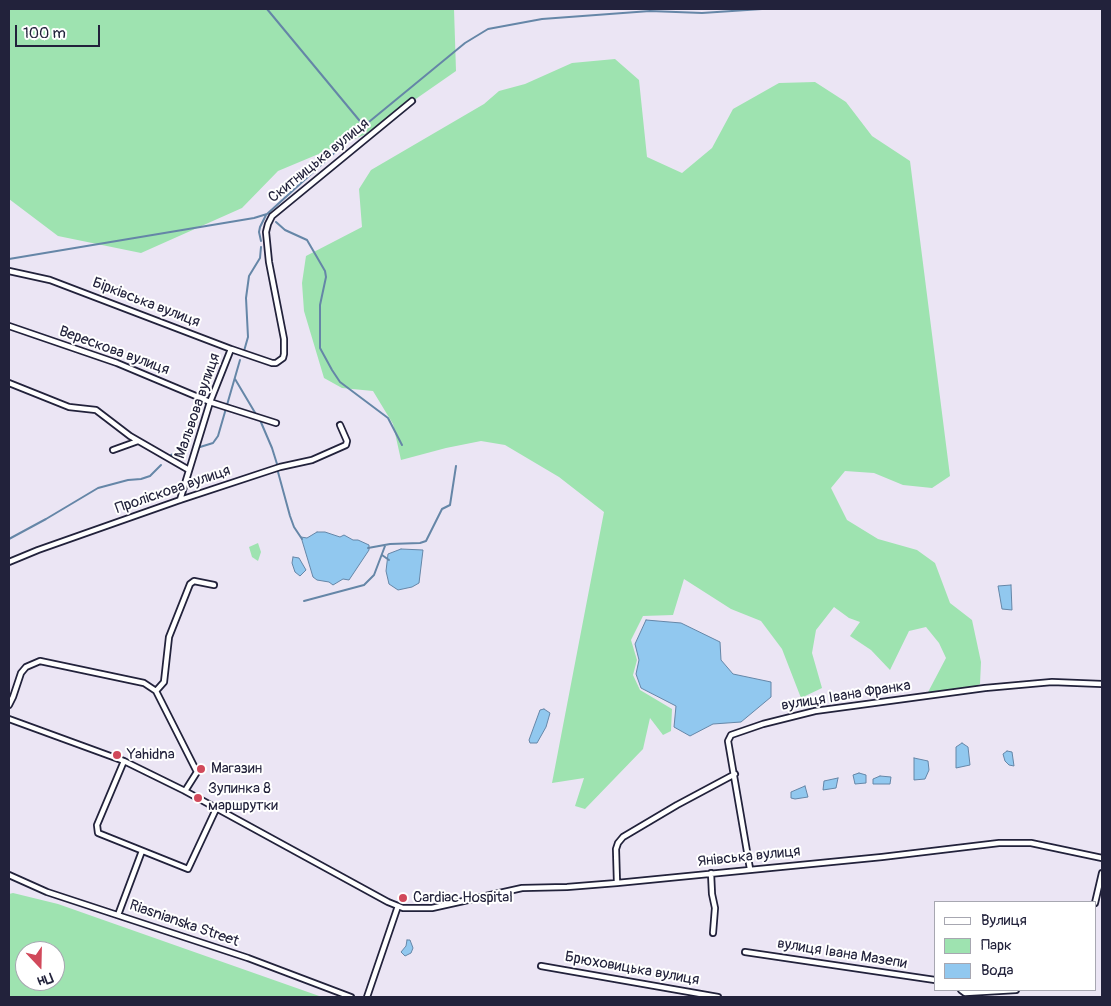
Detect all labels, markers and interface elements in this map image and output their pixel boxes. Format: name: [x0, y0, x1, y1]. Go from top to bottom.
scale bar: [18, 15, 102, 47]
text: 100 m: [23, 24, 66, 43]
street label: Скитницька вулиця: [265, 115, 373, 207]
street label: Бірківська вулиця: [90, 274, 202, 332]
street label: Верескова вулиця: [56, 323, 172, 379]
street label: Мальвова вулиця: [172, 351, 224, 461]
street label: Проліскова вулиця: [113, 462, 233, 518]
street label: вулиця Івана Франка: [780, 677, 912, 715]
place label: Yahidna: [127, 746, 175, 764]
marker: Yahidna: [111, 749, 123, 761]
place label: Магазин: [211, 760, 262, 778]
marker: Магазин: [195, 763, 207, 775]
place label: Зупинка 8 маршрутки: [208, 780, 278, 815]
marker: Зупинка 8 маршрутки: [192, 792, 204, 804]
street label: Янівська вулиця: [697, 843, 801, 871]
place label: Cardiac Hospital: [413, 889, 513, 907]
marker: Cardiac Hospital: [397, 892, 409, 904]
street label: Riasnianska Street: [127, 897, 241, 951]
legend: [934, 901, 1096, 991]
text: Вулиця: [981, 911, 1027, 930]
street label: вулиця Івана Мазепи: [776, 935, 908, 973]
text: Парк: [981, 936, 1012, 955]
north arrow: [15, 941, 65, 991]
street label: Брюховицька вулиця: [563, 948, 701, 990]
text: Вода: [981, 961, 1014, 980]
text: Пн: [35, 969, 55, 990]

